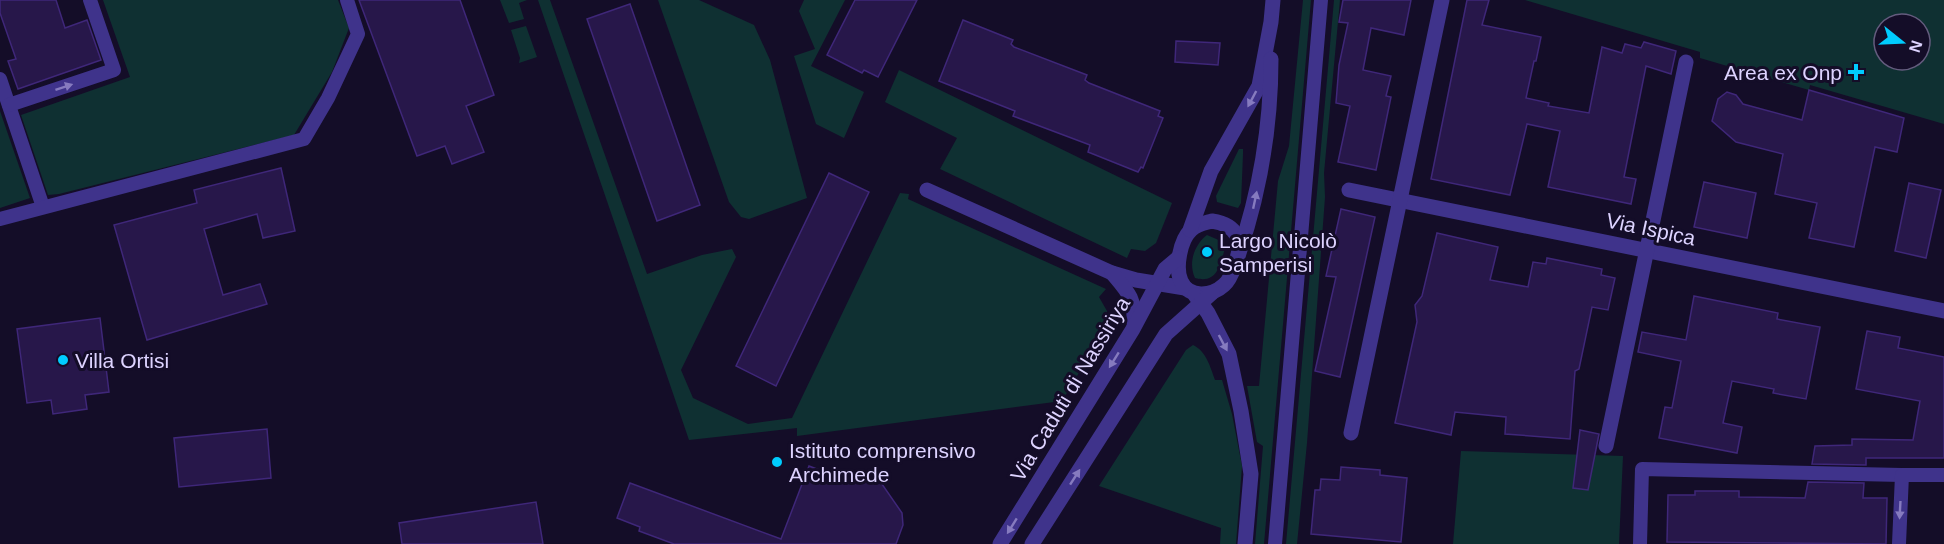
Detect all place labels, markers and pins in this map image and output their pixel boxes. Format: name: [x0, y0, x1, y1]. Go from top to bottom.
place label: Area ex Onp: [1724, 61, 1842, 84]
marker: Area ex Onp: [1847, 63, 1865, 81]
place label: Largo Nicolò Samperisi: [1219, 229, 1337, 276]
marker: Largo Nicolò Samperisi: [1200, 245, 1214, 259]
place label: Villa Ortisi: [75, 349, 169, 372]
marker: Villa Ortisi: [56, 353, 70, 367]
place label: Istituto comprensivo Archimede: [789, 439, 976, 486]
marker: Istituto comprensivo Archimede: [770, 455, 784, 469]

